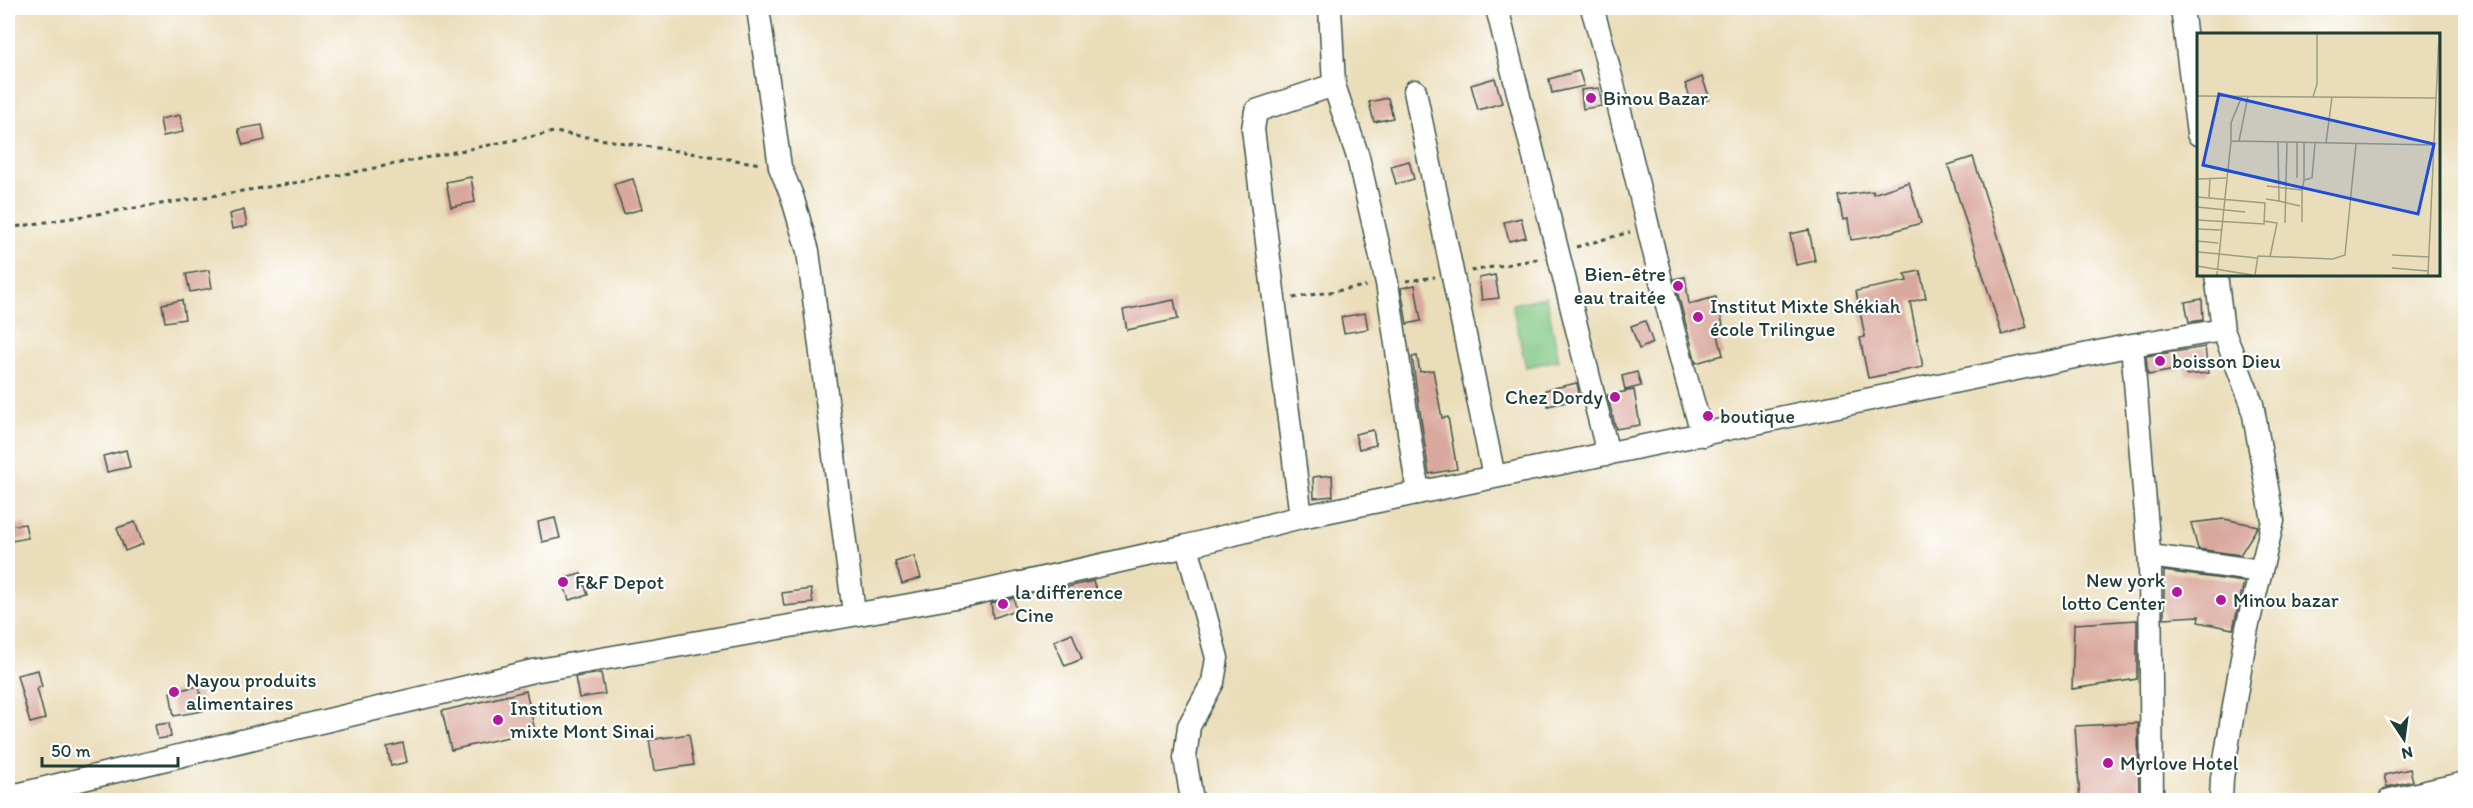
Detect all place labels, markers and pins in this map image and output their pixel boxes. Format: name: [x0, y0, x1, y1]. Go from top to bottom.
place label: Binou Bazar: [1603, 86, 1708, 110]
marker: Binou Bazar: [1584, 91, 1598, 105]
place label: Bien-être eau traitée: [1574, 262, 1666, 309]
marker: Bien-être eau traitée: [1671, 279, 1685, 293]
place label: Institut Mixte Shékiah école Trilingue: [1710, 294, 1901, 341]
marker: Institut Mixte Shékiah école Trilingue: [1691, 310, 1705, 324]
place label: boisson Dieu: [2172, 349, 2281, 373]
marker: boisson Dieu: [2153, 354, 2167, 368]
place label: Chez Dordy: [1505, 385, 1604, 409]
marker: Chez Dordy: [1608, 390, 1622, 404]
place label: boutique: [1720, 404, 1795, 428]
marker: boutique: [1701, 409, 1715, 423]
place label: New york lotto Center: [2061, 568, 2166, 615]
place label: F&F Depot: [575, 570, 665, 594]
marker: F&F Depot: [556, 575, 570, 589]
place label: la difference Cine: [1015, 580, 1123, 627]
marker: New york lotto Center: [2170, 585, 2184, 599]
place label: Minou bazar: [2233, 588, 2339, 612]
marker: Minou bazar: [2214, 593, 2228, 607]
marker: la difference Cine: [996, 597, 1010, 611]
place label: Nayou produits alimentaires: [186, 668, 316, 715]
marker: Nayou produits alimentaires: [167, 685, 181, 699]
place label: Institution mixte Mont Sinai: [510, 696, 655, 743]
marker: Institution mixte Mont Sinai: [491, 713, 505, 727]
place label: Myrlove Hotel: [2120, 751, 2239, 775]
marker: Myrlove Hotel: [2101, 756, 2115, 770]

